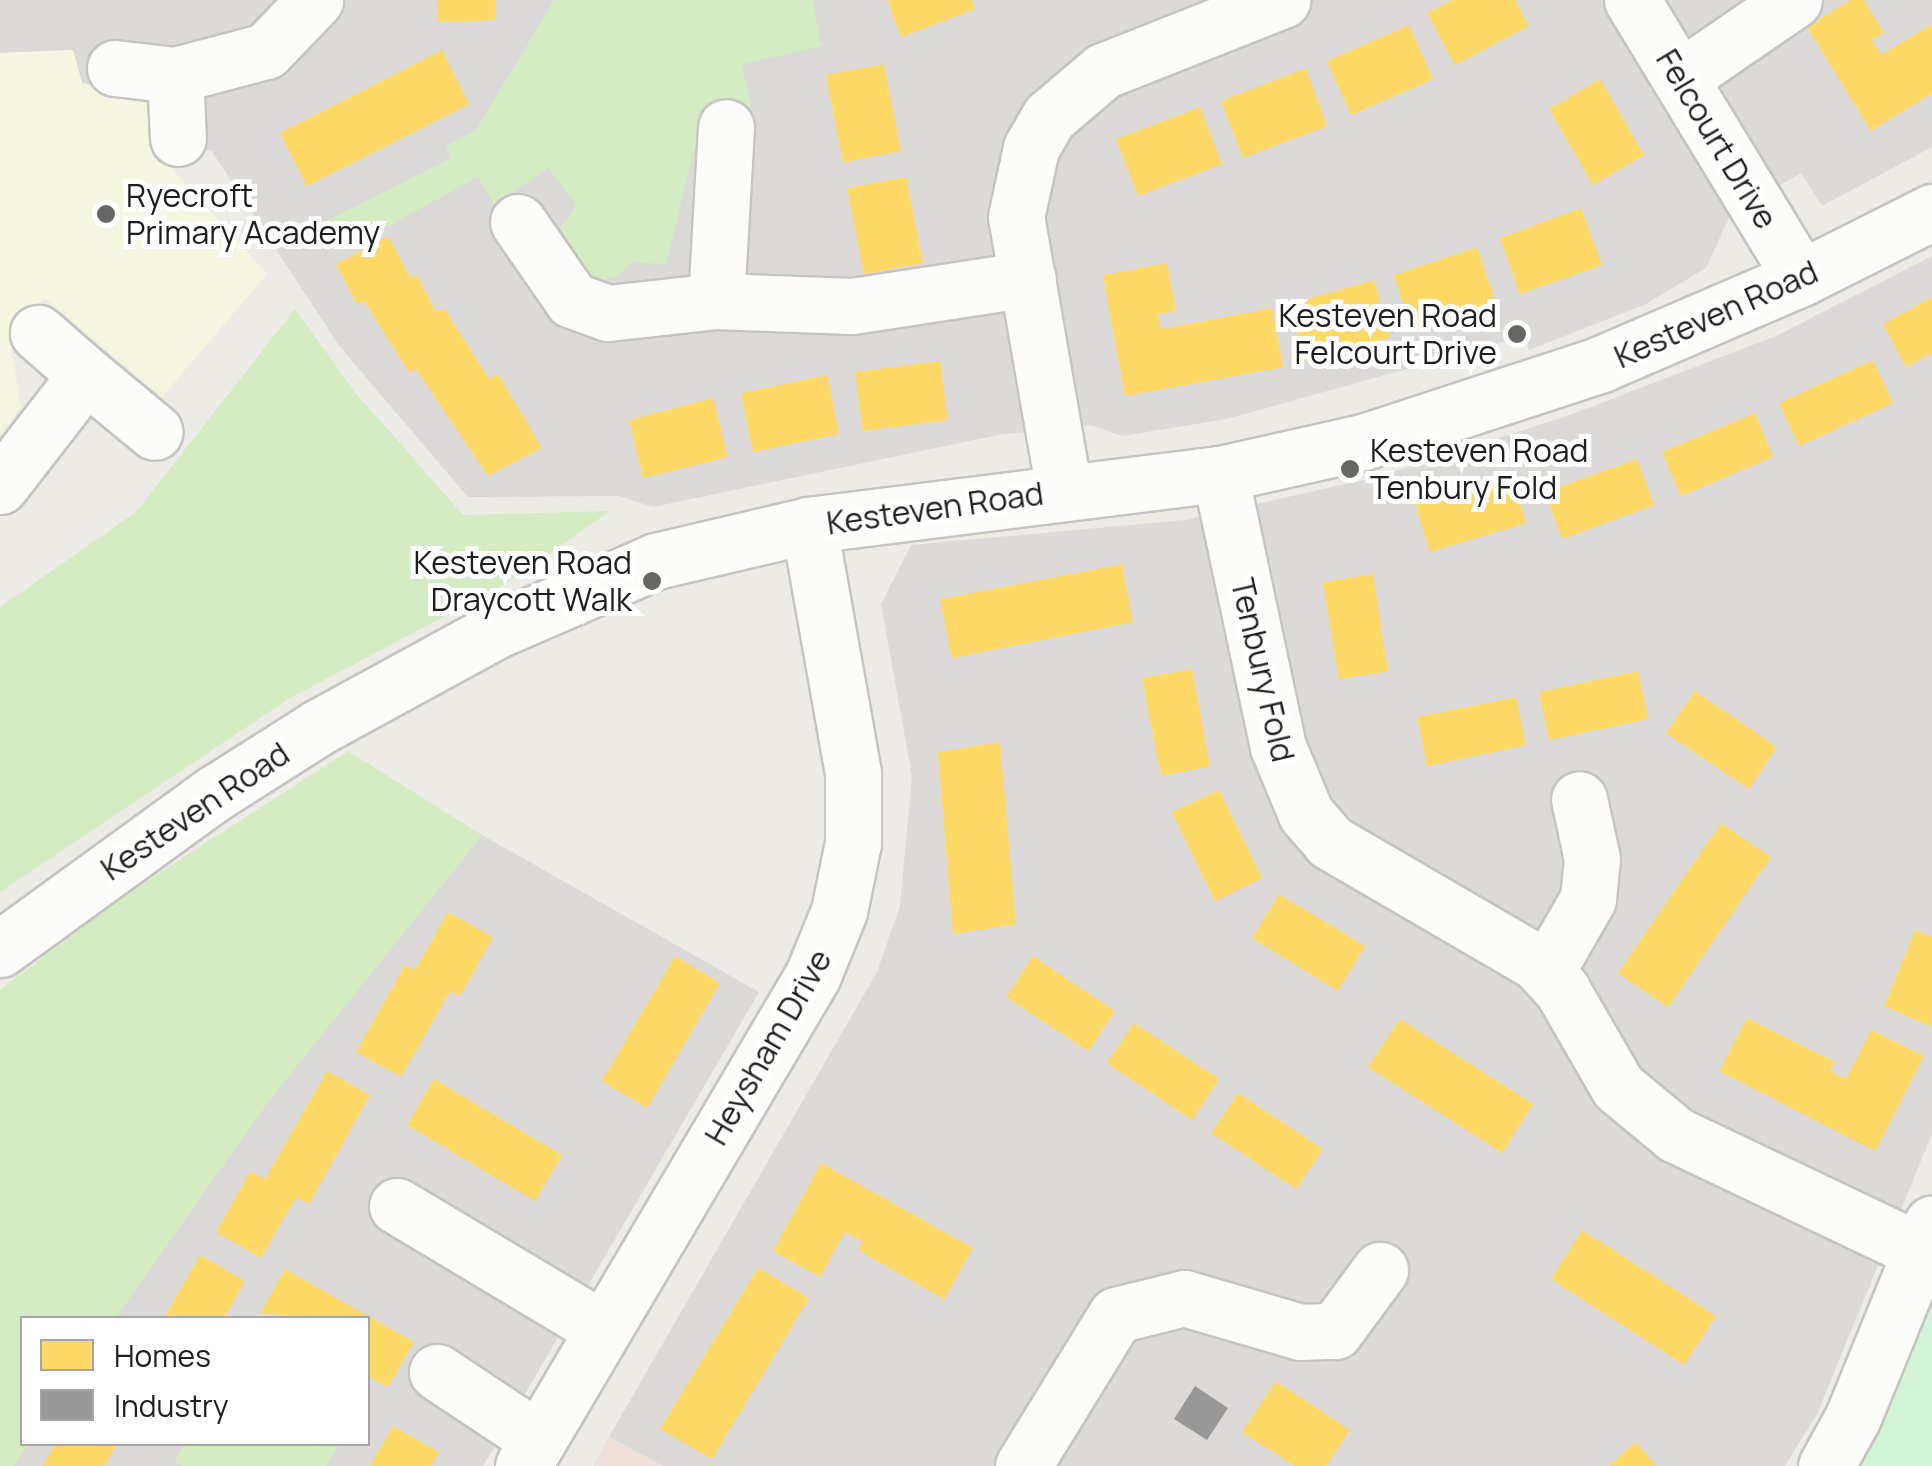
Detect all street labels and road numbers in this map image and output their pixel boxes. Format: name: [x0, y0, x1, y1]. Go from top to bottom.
street label: Felcourt Drive: [1648, 42, 1786, 236]
street label: Kesteven Road: [1608, 252, 1824, 376]
street label: Kesteven Road: [824, 474, 1046, 542]
street label: Tenbury Fold: [1223, 574, 1303, 766]
street label: Kesteven Road: [94, 734, 296, 888]
street label: Heysham Drive: [697, 943, 839, 1151]

